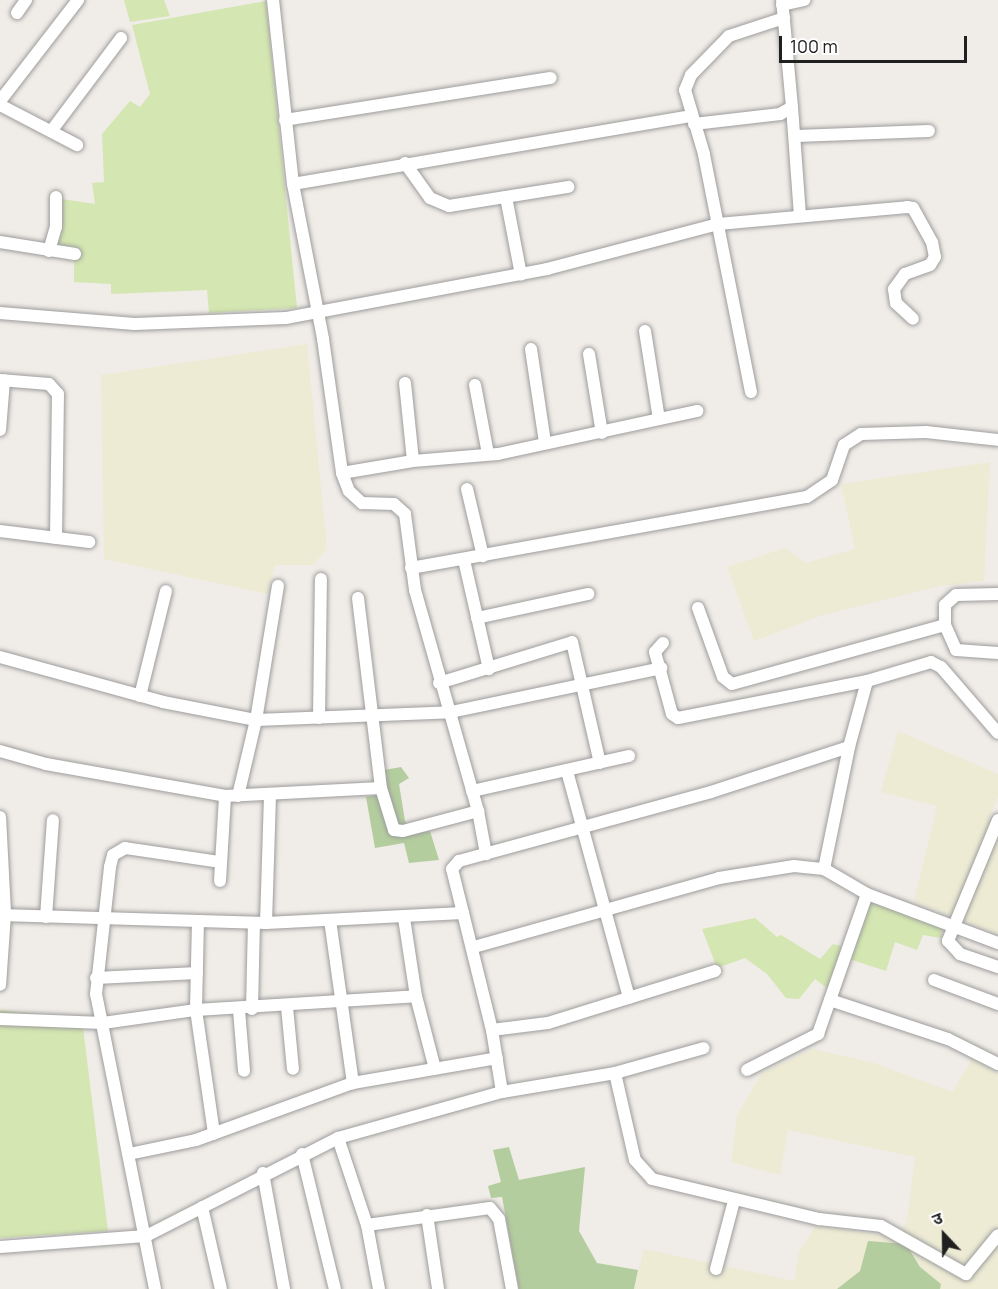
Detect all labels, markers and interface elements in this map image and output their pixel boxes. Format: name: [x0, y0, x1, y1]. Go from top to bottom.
scale bar: [782, 24, 970, 62]
text: 100 m: [790, 34, 838, 58]
north arrow: [914, 1205, 974, 1265]
text: उ: [929, 1206, 946, 1230]

